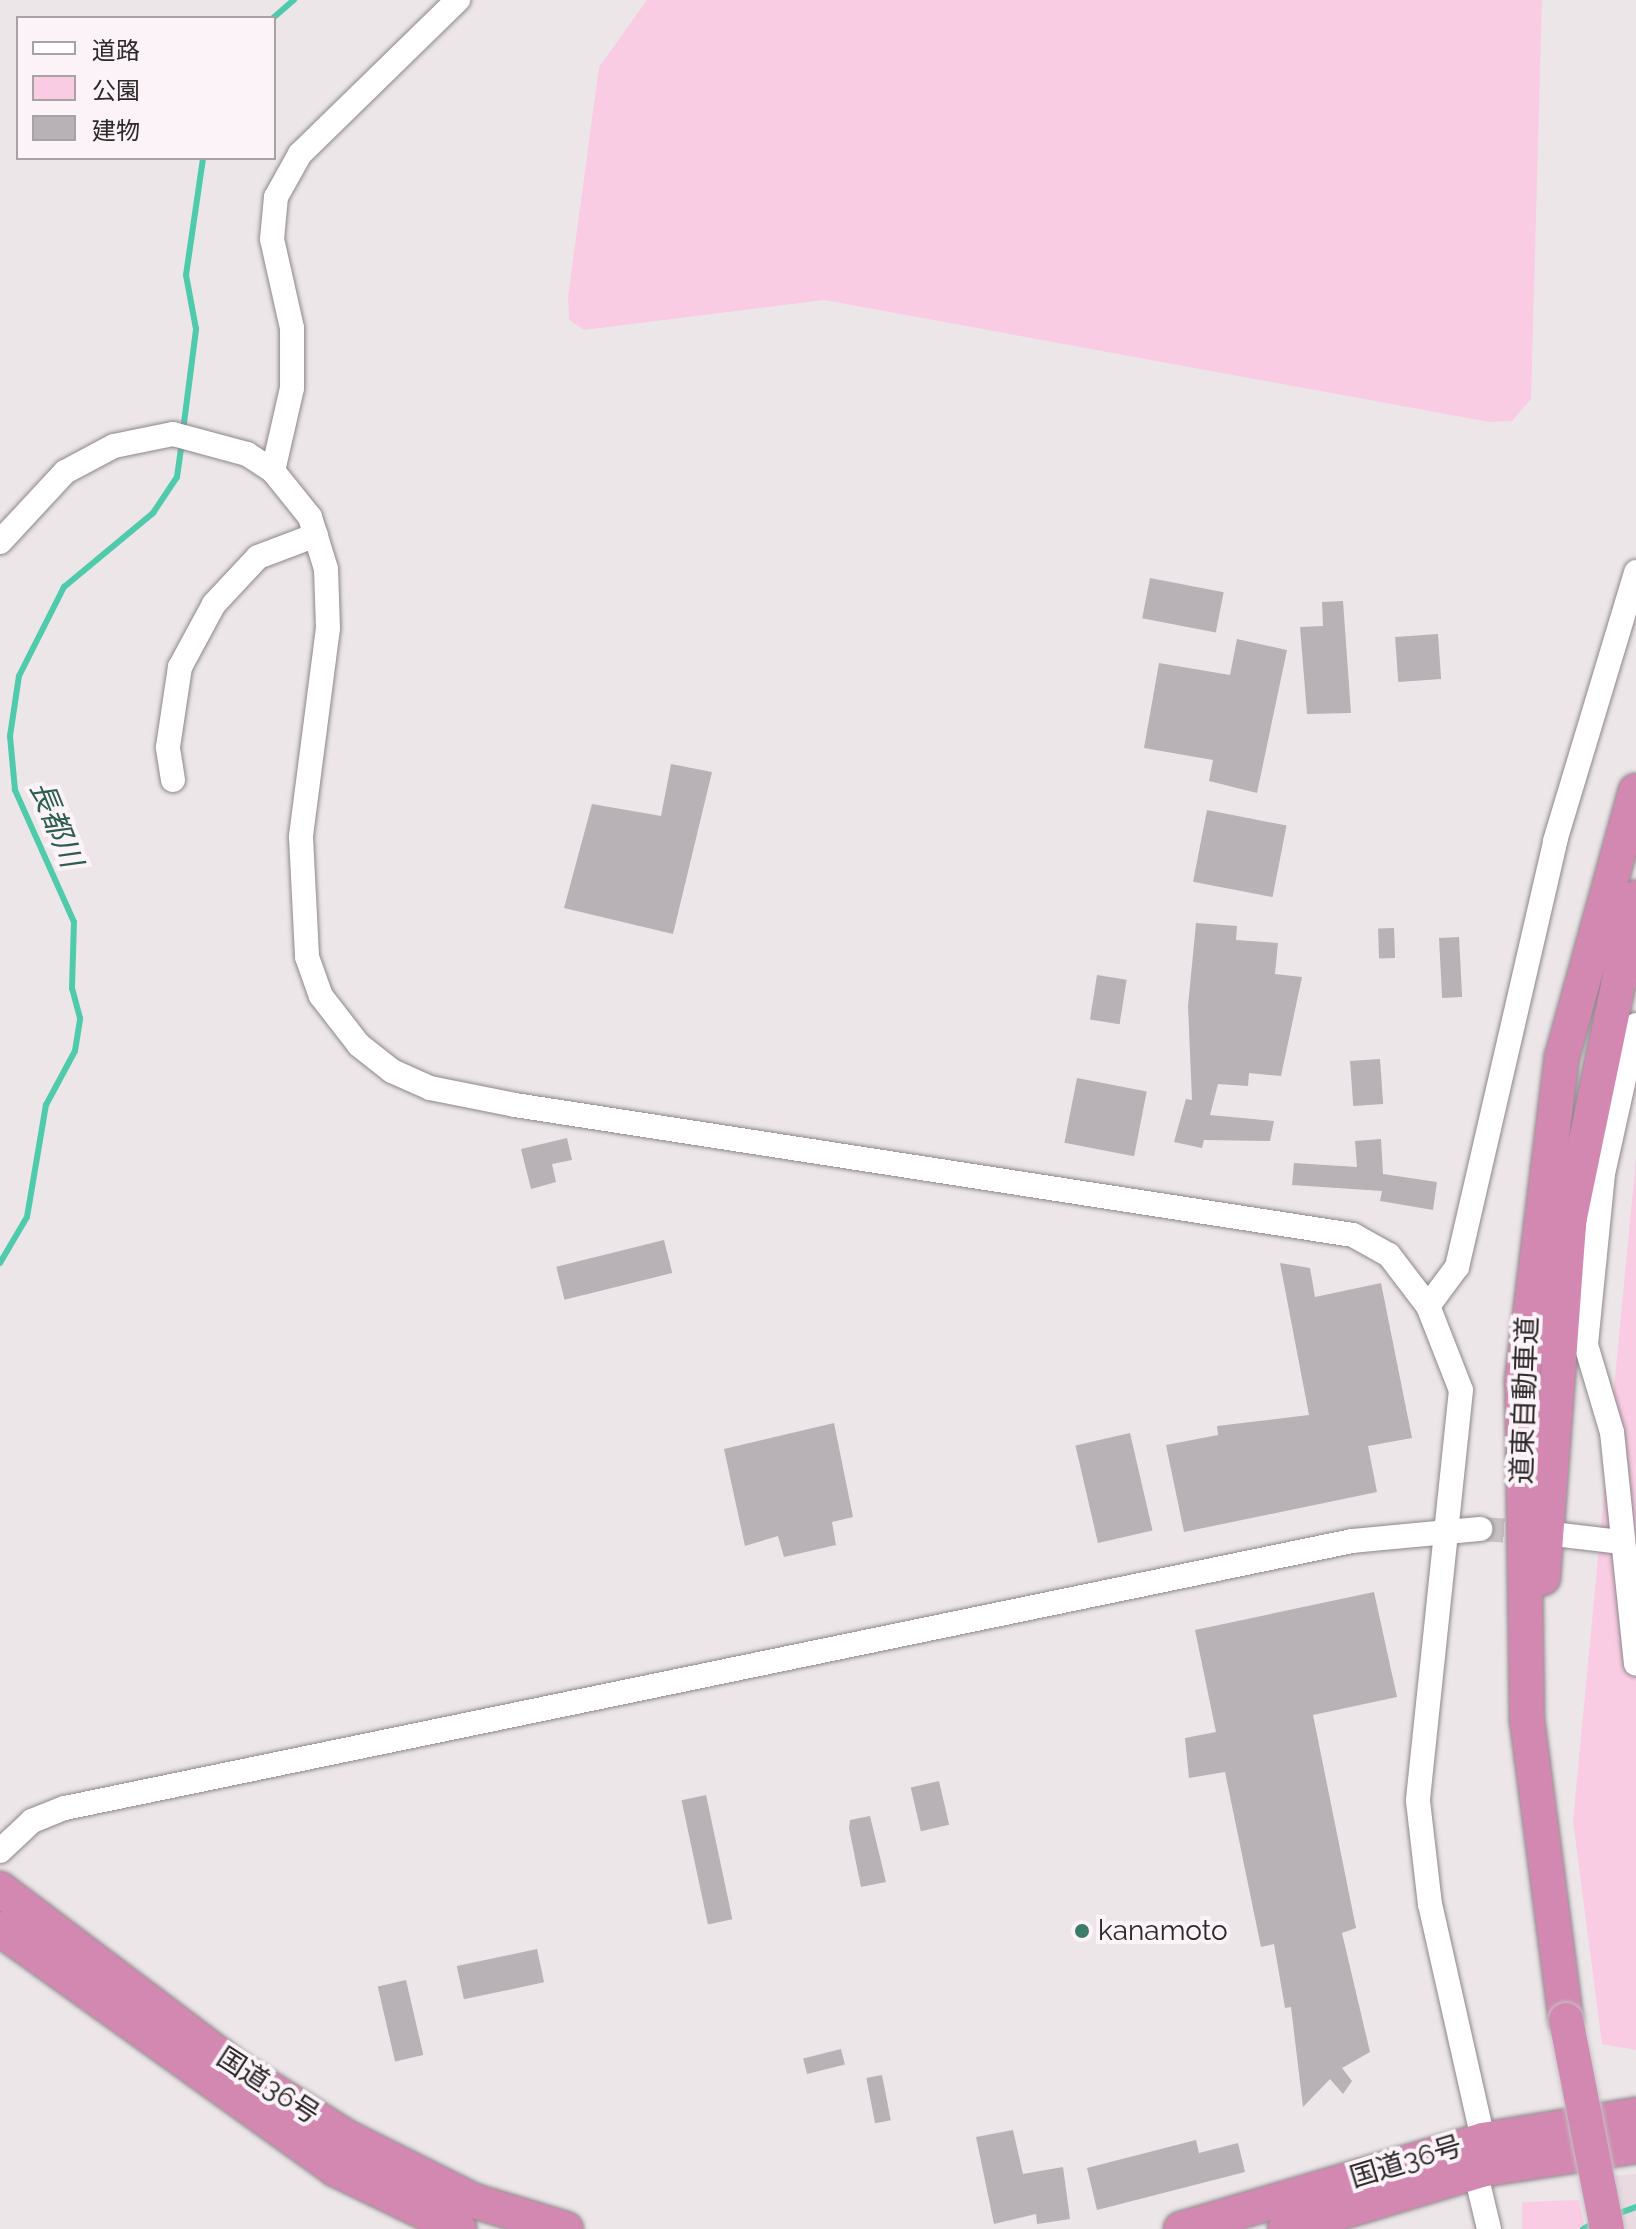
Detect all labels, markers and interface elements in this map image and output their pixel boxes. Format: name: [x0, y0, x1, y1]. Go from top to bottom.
legend: [16, 16, 276, 160]
text: 道路: [92, 36, 140, 65]
text: 公園: [92, 76, 140, 105]
text: 建物: [92, 116, 140, 145]
water label: 長都川: [22, 776, 90, 872]
street label: 道東自動車道: [1505, 1315, 1545, 1485]
place label: kanamoto: [1098, 1914, 1228, 1948]
marker: kanamoto: [1073, 1922, 1091, 1940]
street label: 国道36号: [210, 2040, 326, 2132]
street label: 国道36号: [1346, 2129, 1466, 2195]

